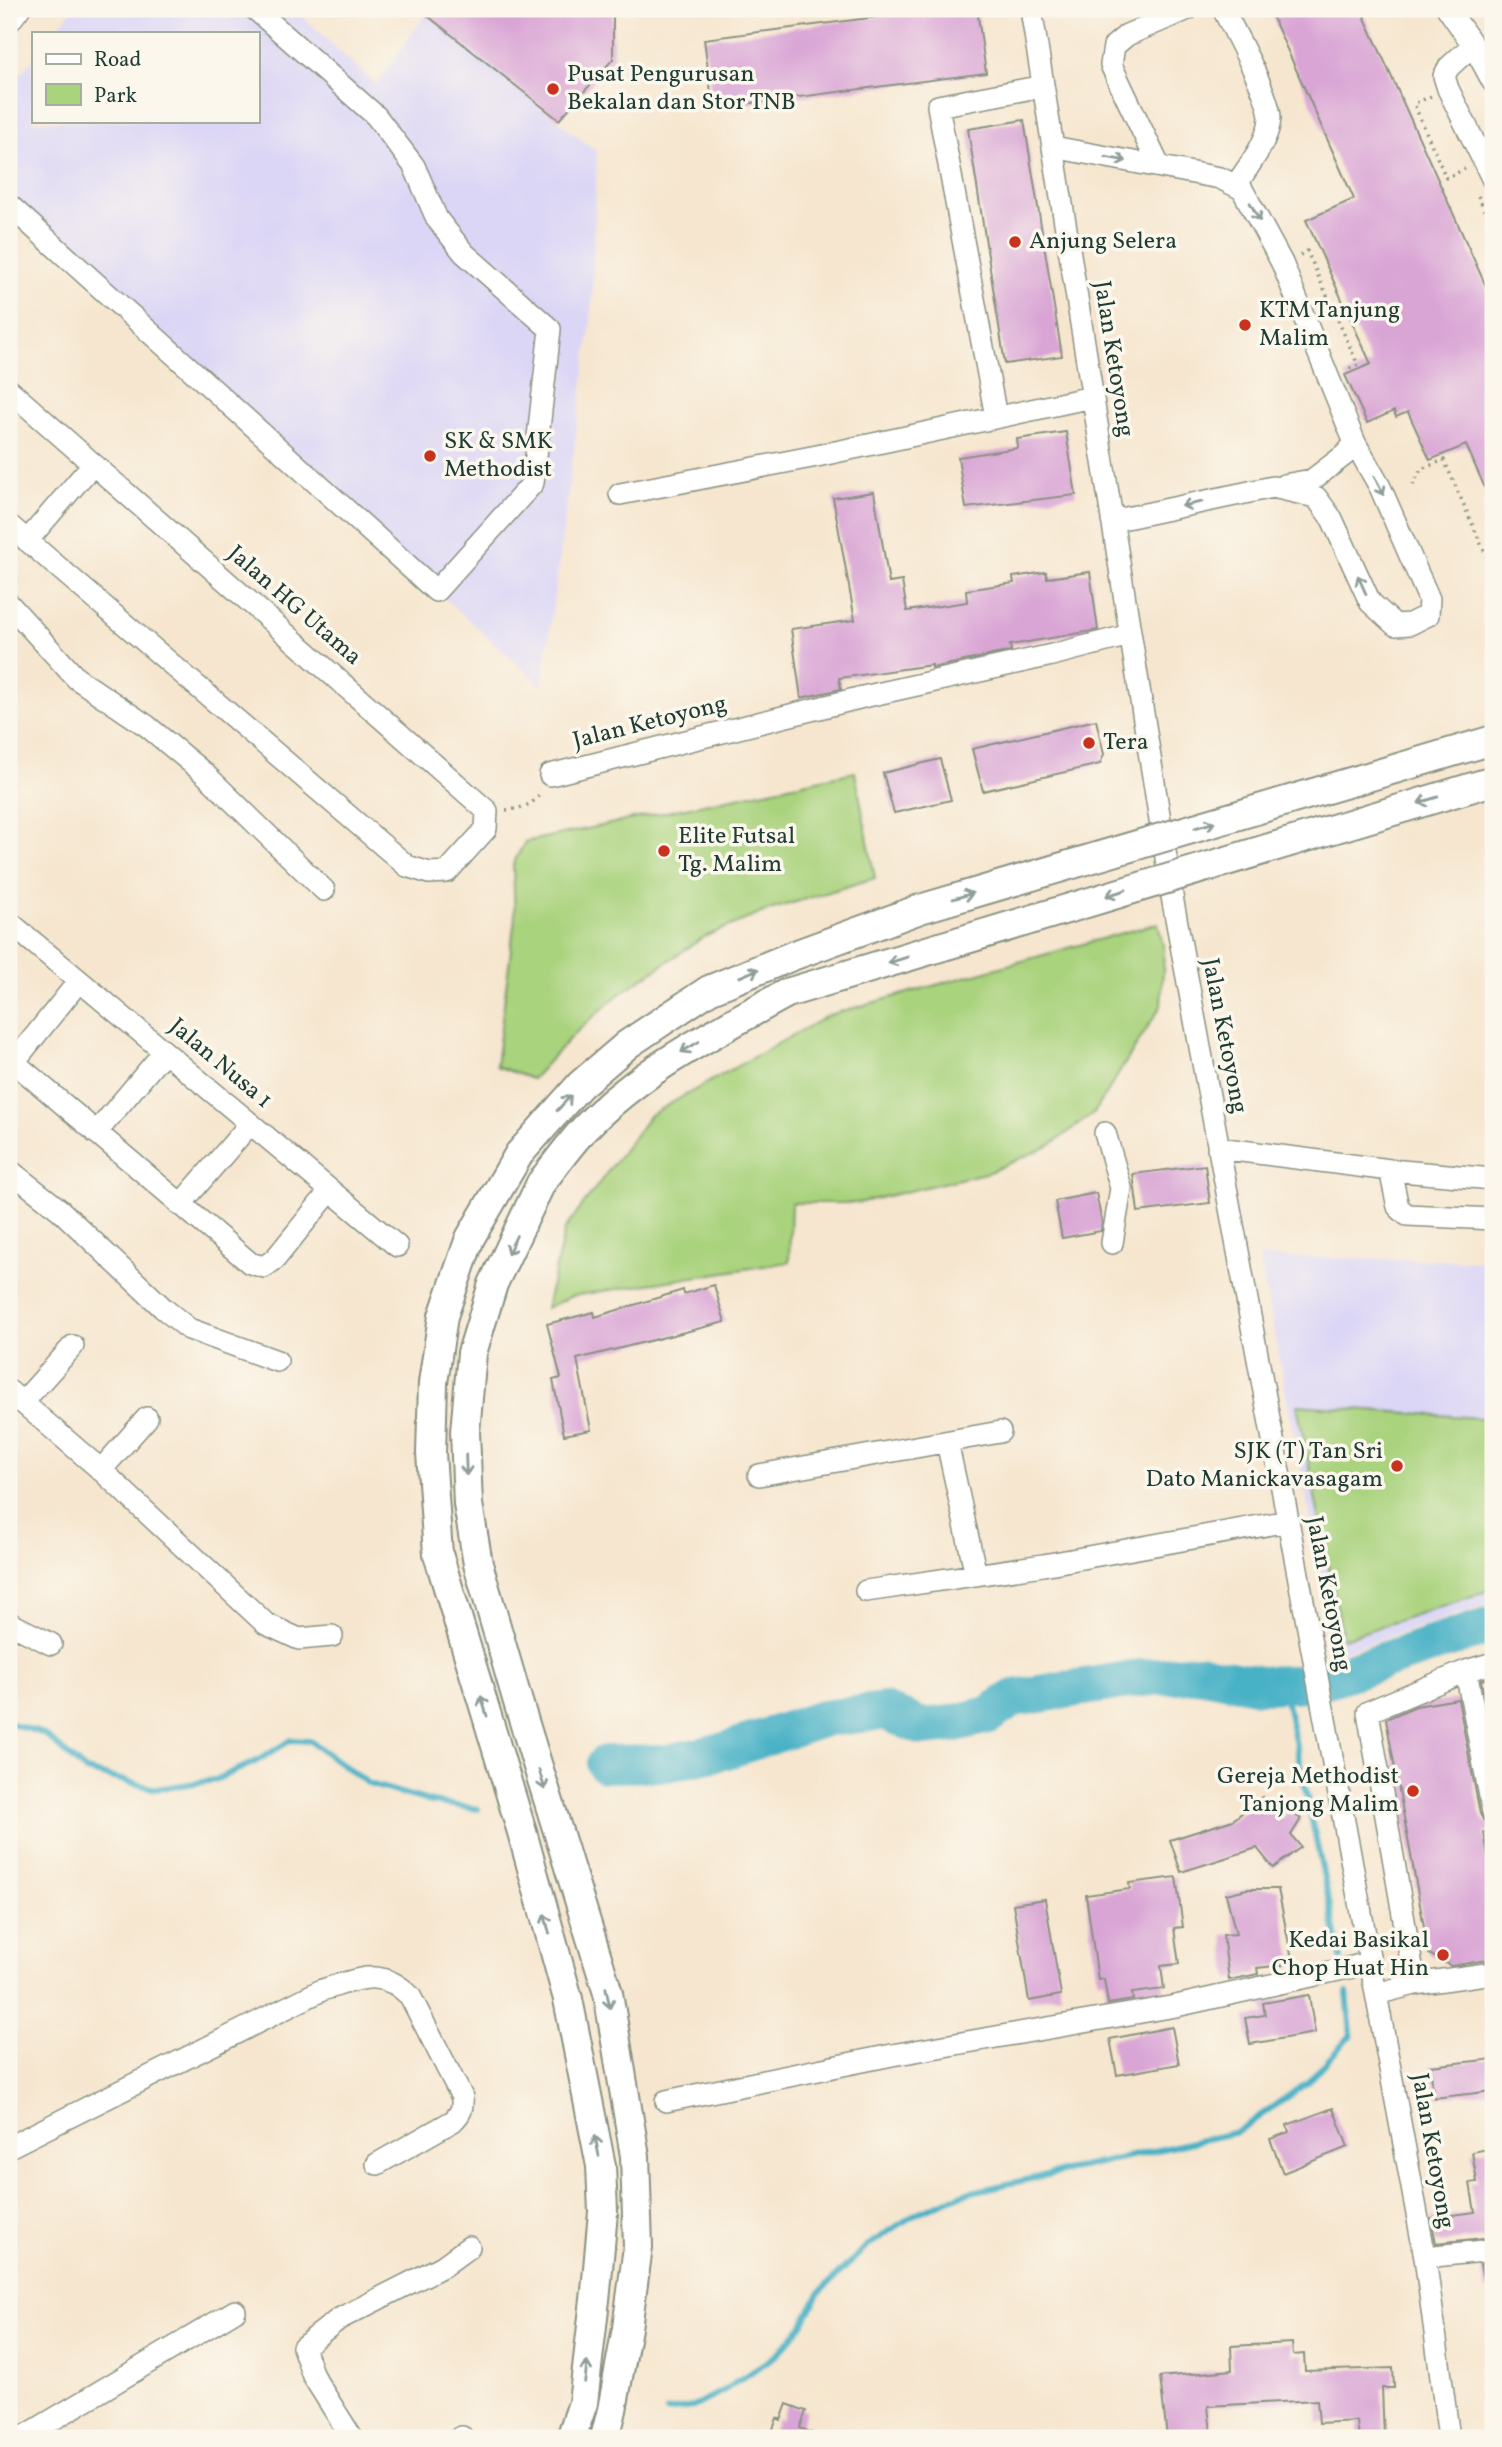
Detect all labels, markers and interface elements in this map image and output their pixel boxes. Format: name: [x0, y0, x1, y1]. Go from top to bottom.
legend: [32, 32, 259, 122]
text: Road: [94, 46, 141, 75]
place label: Pusat Pengurusan Bekalan dan Stor TNB: [567, 58, 796, 120]
marker: Pusat Pengurusan Bekalan dan Stor TNB: [545, 81, 561, 97]
text: Park: [94, 82, 137, 111]
one-way arrow: [1104, 153, 1127, 166]
one-way arrow: [1249, 201, 1262, 222]
place label: Anjung Selera: [1029, 225, 1177, 259]
marker: Anjung Selera: [1007, 234, 1023, 250]
street label: Jalan Ketoyong: [1084, 279, 1142, 439]
place label: KTM Tanjung Malim: [1259, 294, 1400, 356]
marker: KTM Tanjung Malim: [1237, 317, 1253, 333]
place label: SK & SMK Methodist: [444, 425, 553, 487]
marker: SK & SMK Methodist: [422, 448, 438, 464]
one-way arrow: [1372, 475, 1386, 496]
one-way arrow: [1181, 497, 1204, 511]
street label: Jalan HG Utama: [219, 538, 369, 674]
one-way arrow: [1355, 575, 1368, 596]
street label: Jalan Ketoyong: [569, 687, 731, 759]
place label: Tera: [1103, 726, 1149, 760]
marker: Tera: [1081, 735, 1097, 751]
one-way arrow: [1417, 795, 1439, 808]
one-way arrow: [1193, 818, 1215, 831]
place label: Elite Futsal Tg. Malim: [678, 820, 795, 882]
marker: Elite Futsal Tg. Malim: [656, 843, 672, 859]
one-way arrow: [1105, 888, 1127, 901]
one-way arrow: [952, 889, 974, 902]
one-way arrow: [888, 954, 910, 967]
street label: Jalan Ketoyong: [1192, 955, 1256, 1117]
one-way arrow: [738, 966, 759, 979]
street label: Jalan Nusa 1: [161, 1011, 279, 1117]
one-way arrow: [680, 1041, 700, 1055]
one-way arrow: [556, 1094, 572, 1112]
one-way arrow: [504, 1234, 517, 1255]
place label: SJK (T) Tan Sri Dato Manickavasagam: [1146, 1435, 1383, 1497]
one-way arrow: [460, 1453, 473, 1476]
marker: SJK (T) Tan Sri Dato Manickavasagam: [1389, 1458, 1405, 1474]
street label: Jalan Ketoyong: [1296, 1513, 1360, 1675]
one-way arrow: [476, 1695, 489, 1717]
place label: Gereja Methodist Tanjong Malim: [1217, 1760, 1399, 1822]
one-way arrow: [536, 1769, 549, 1791]
marker: Gereja Methodist Tanjong Malim: [1405, 1783, 1421, 1799]
one-way arrow: [540, 1913, 553, 1936]
place label: Kedai Basikal Chop Huat Hin: [1272, 1924, 1429, 1986]
marker: Kedai Basikal Chop Huat Hin: [1435, 1947, 1451, 1963]
one-way arrow: [603, 1986, 616, 2008]
street label: Jalan Ketoyong: [1402, 2070, 1462, 2232]
one-way arrow: [590, 2135, 603, 2158]
one-way arrow: [580, 2361, 593, 2384]

